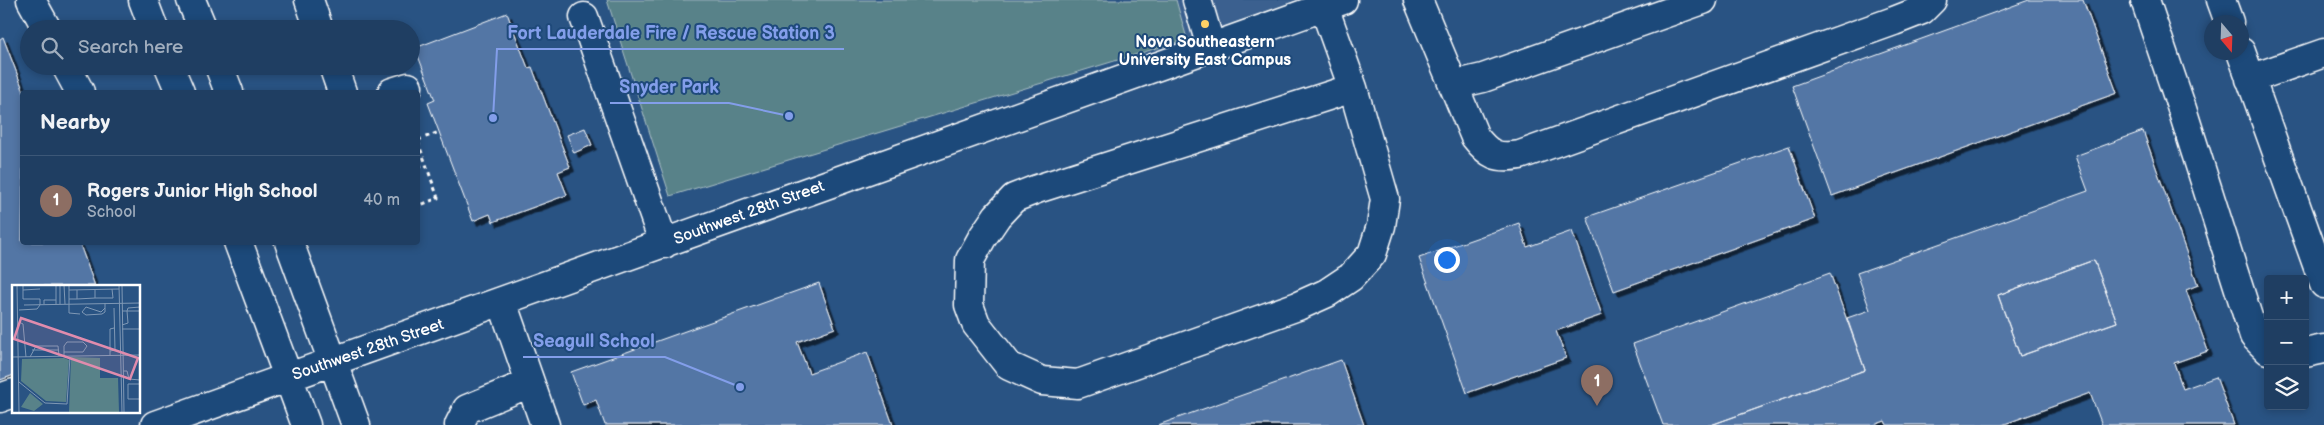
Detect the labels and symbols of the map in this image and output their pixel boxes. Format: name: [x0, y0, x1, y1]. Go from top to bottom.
north arrow: [2204, 15, 2249, 60]
callout: Fort Lauderdale Fire / Rescue Station 3: [497, 16, 844, 49]
marker: Nova Southeastern University East Campus: [1199, 18, 1211, 30]
text: Fort Lauderdale Fire / Rescue Station 3: [507, 23, 835, 44]
place label: Nova Southeastern University East Campus: [1119, 33, 1291, 70]
callout: Snyder Park: [610, 70, 729, 103]
text: Snyder Park: [619, 77, 719, 98]
street label: Southwest 28th Street: [671, 177, 827, 249]
your location: [1434, 247, 1460, 273]
inset map: [12, 285, 140, 412]
street label: Southwest 28th Street: [290, 315, 446, 385]
callout: Seagull School: [523, 324, 665, 357]
text: Seagull School: [533, 331, 655, 352]
pin: 1: [1581, 365, 1613, 406]

